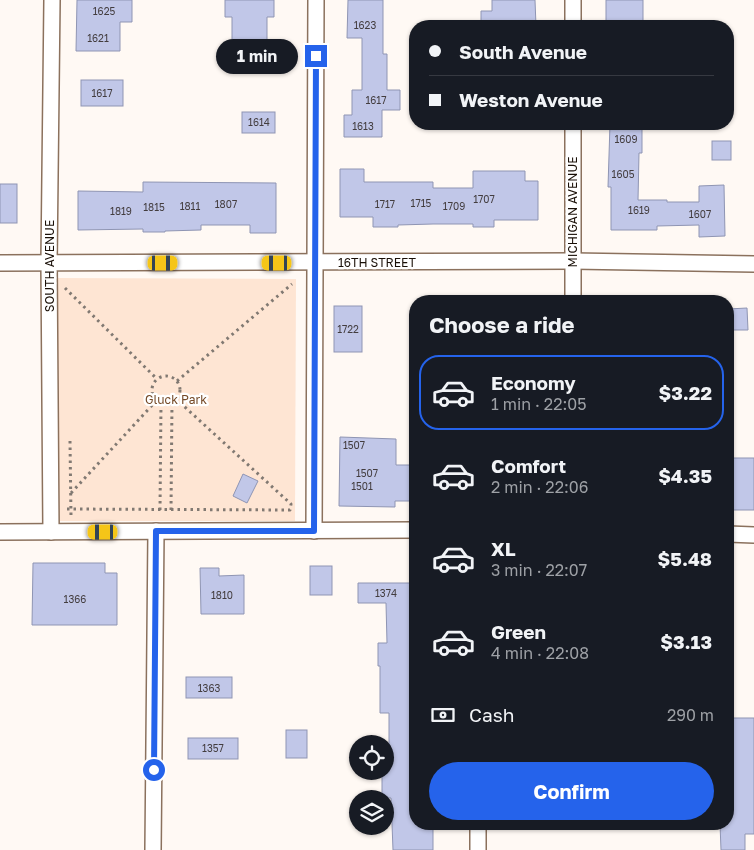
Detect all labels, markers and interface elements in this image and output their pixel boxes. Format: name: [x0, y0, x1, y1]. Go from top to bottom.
house number: 1625: [93, 5, 115, 17]
house number: 1623: [354, 19, 376, 31]
house number: 1621: [87, 32, 109, 44]
callout: 1 min: [216, 38, 298, 74]
text: South Avenue: [459, 40, 587, 63]
route end: [305, 45, 327, 67]
text: 1 min: [237, 46, 277, 66]
house number: 1617: [91, 87, 113, 99]
text: Weston Avenue: [459, 88, 603, 111]
house number: 1617: [365, 94, 387, 106]
house number: 1614: [248, 116, 270, 128]
house number: 1613: [352, 120, 374, 132]
house number: 1609: [614, 133, 638, 145]
street label: MICHIGAN AVENUE: [565, 156, 580, 268]
house number: 1605: [612, 168, 635, 180]
house number: 1707: [473, 193, 495, 205]
house number: 1715: [411, 197, 432, 209]
house number: 1807: [215, 198, 237, 210]
house number: 1717: [375, 198, 395, 210]
house number: 1811: [180, 200, 200, 212]
house number: 1709: [443, 200, 465, 212]
house number: 1815: [143, 201, 165, 213]
house number: 1619: [628, 204, 650, 216]
house number: 1819: [110, 205, 132, 217]
house number: 1607: [689, 208, 711, 220]
street label: SOUTH AVENUE: [42, 220, 57, 312]
street label: 16TH STREET: [338, 255, 417, 270]
car: [148, 256, 178, 271]
car: [262, 256, 292, 271]
text: Choose a ride: [429, 311, 575, 338]
house number: 1722: [337, 323, 359, 335]
icon: car: [431, 370, 476, 415]
text: Economy: [491, 371, 576, 394]
text: $3.22: [658, 381, 712, 404]
park label: Gluck Park: [145, 392, 207, 407]
text: 1 min · 22:05: [491, 394, 586, 414]
house number: 1507: [343, 439, 365, 451]
icon: car: [431, 453, 476, 498]
text: Comfort: [491, 454, 566, 477]
text: $4.35: [658, 464, 712, 487]
house number: 1507: [356, 467, 378, 479]
text: 2 min · 22:06: [491, 477, 588, 497]
house number: 1501: [351, 480, 373, 492]
car: [88, 525, 118, 540]
icon: car: [431, 536, 476, 581]
text: XL: [491, 537, 516, 560]
text: $5.48: [658, 547, 712, 570]
text: 3 min · 22:07: [491, 560, 587, 580]
house number: 1374: [375, 587, 397, 599]
house number: 1810: [211, 589, 233, 601]
house number: 1366: [64, 593, 86, 605]
icon: car: [431, 619, 476, 664]
text: Green: [491, 620, 546, 643]
text: $3.13: [660, 630, 712, 653]
text: 4 min · 22:08: [491, 643, 589, 663]
house number: 1363: [198, 682, 220, 694]
icon: cash: [429, 701, 457, 729]
text: Cash: [469, 703, 514, 726]
text: 290 m: [667, 705, 714, 725]
map controls: [349, 735, 394, 835]
button: locate: [349, 735, 394, 780]
house number: 1357: [202, 742, 224, 754]
route start: [143, 759, 165, 781]
button: Confirm: [429, 762, 714, 820]
button: layers: [349, 790, 394, 835]

